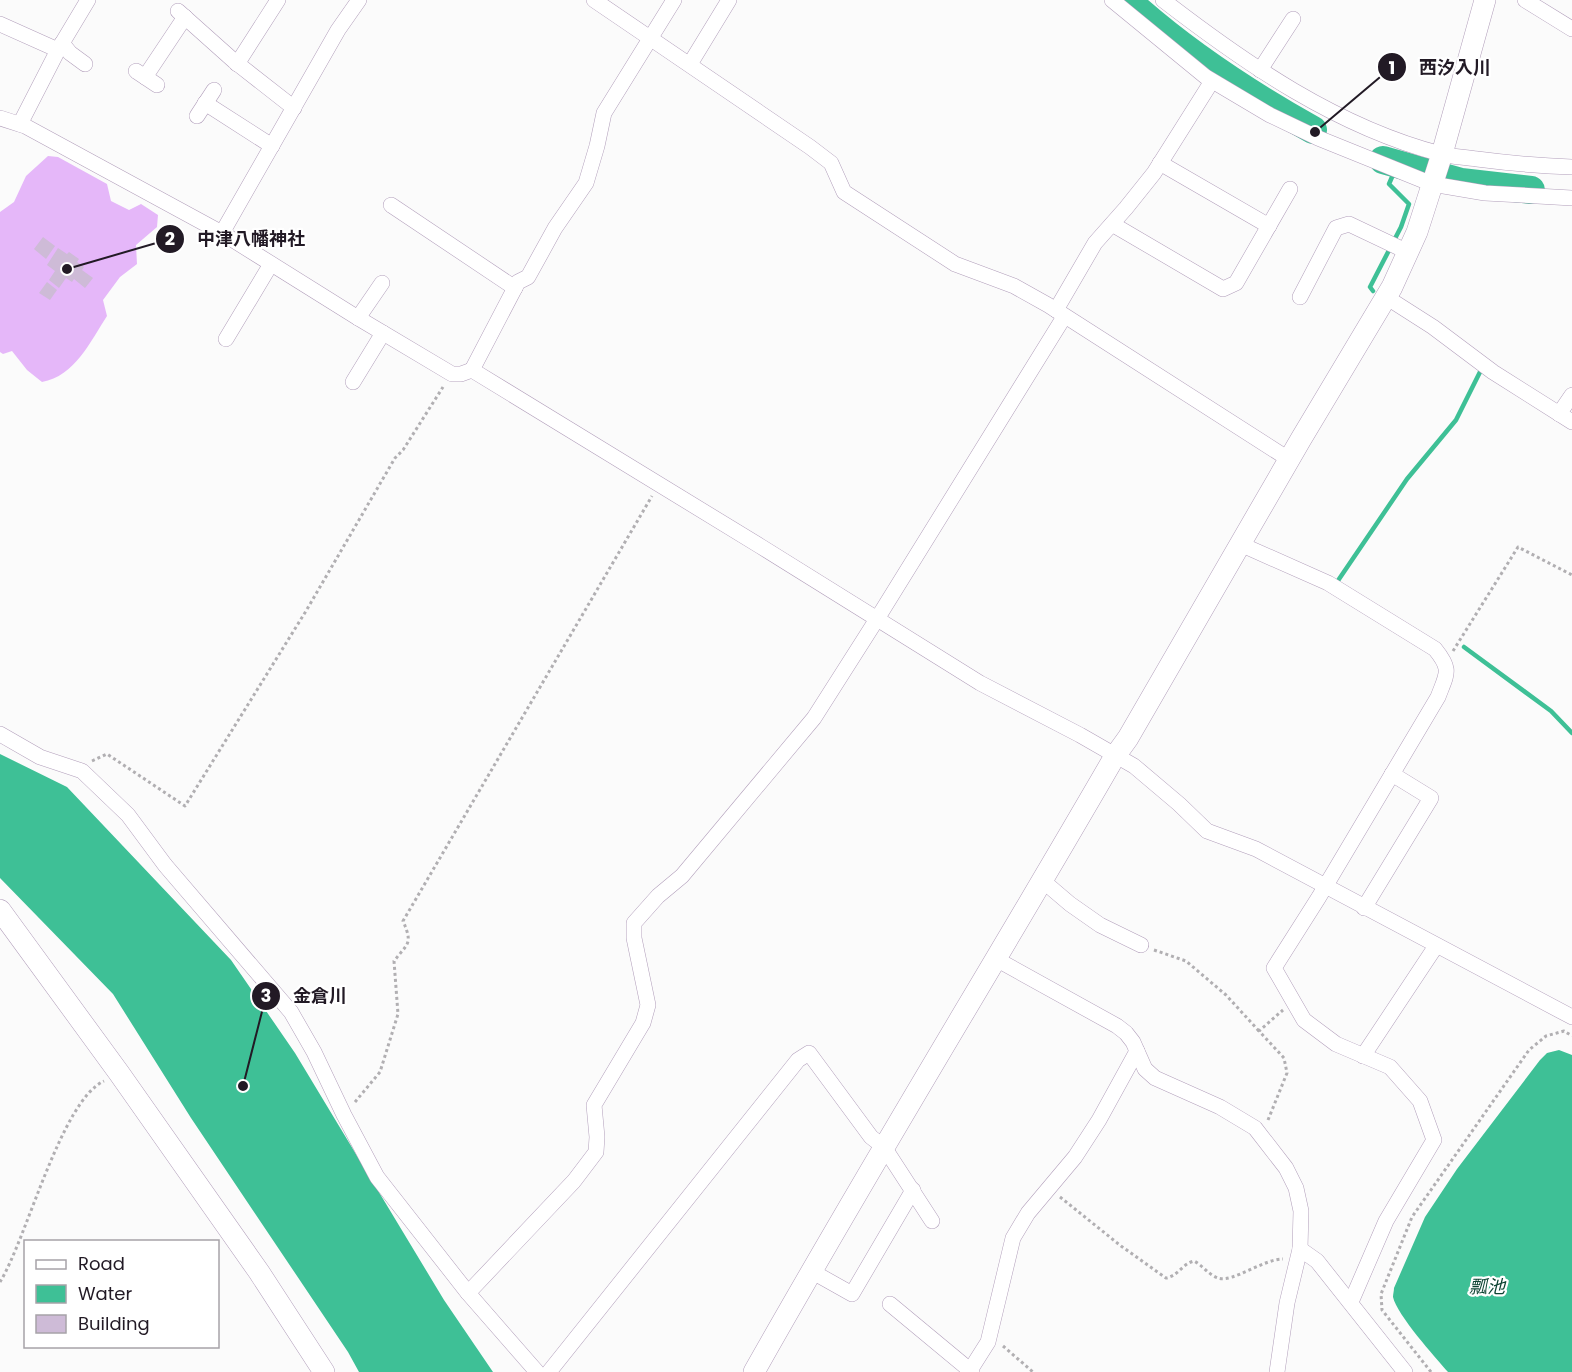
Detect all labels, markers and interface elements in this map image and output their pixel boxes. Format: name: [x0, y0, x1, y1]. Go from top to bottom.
callout: 西汐入川: [1377, 49, 1503, 85]
text: 1: [1389, 55, 1395, 80]
text: 西汐入川: [1419, 55, 1491, 80]
callout: 中津八幡神社: [155, 221, 317, 257]
text: 2: [165, 226, 175, 251]
text: 中津八幡神社: [197, 226, 305, 251]
callout: 金倉川: [251, 978, 359, 1014]
text: 3: [261, 983, 271, 1008]
text: 金倉川: [293, 983, 347, 1008]
legend: [24, 1240, 219, 1348]
text: Road: [78, 1251, 125, 1276]
water label: 瓢池: [1469, 1274, 1507, 1299]
text: Water: [78, 1281, 132, 1306]
text: Building: [78, 1311, 150, 1336]

